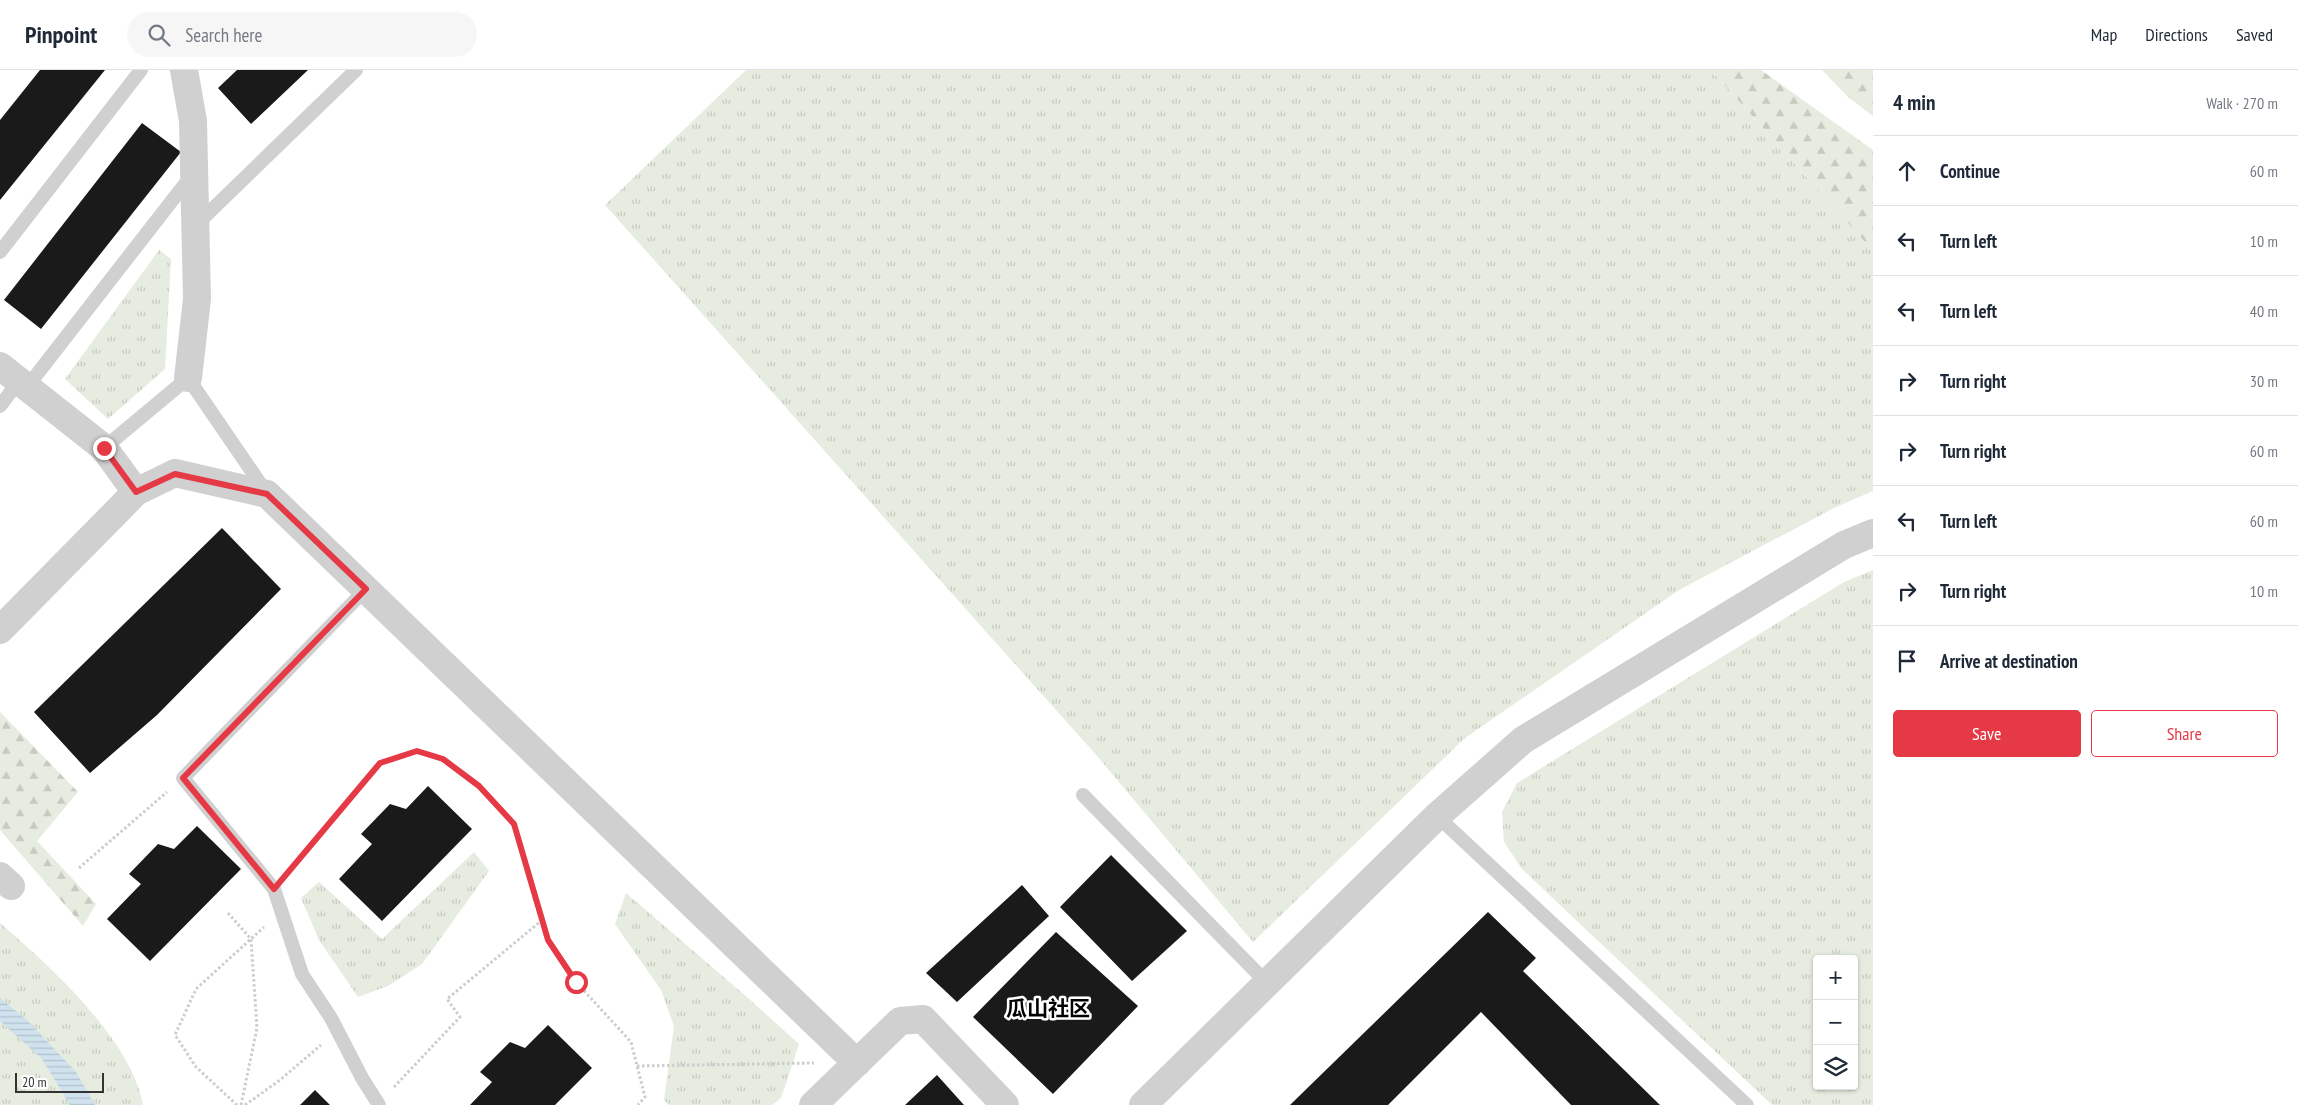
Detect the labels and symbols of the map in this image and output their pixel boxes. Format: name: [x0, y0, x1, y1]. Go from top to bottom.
route end: [93, 437, 116, 460]
route start: [565, 971, 588, 994]
district label: 瓜山社区: [1006, 995, 1090, 1022]
scale bar: [15, 1070, 104, 1093]

